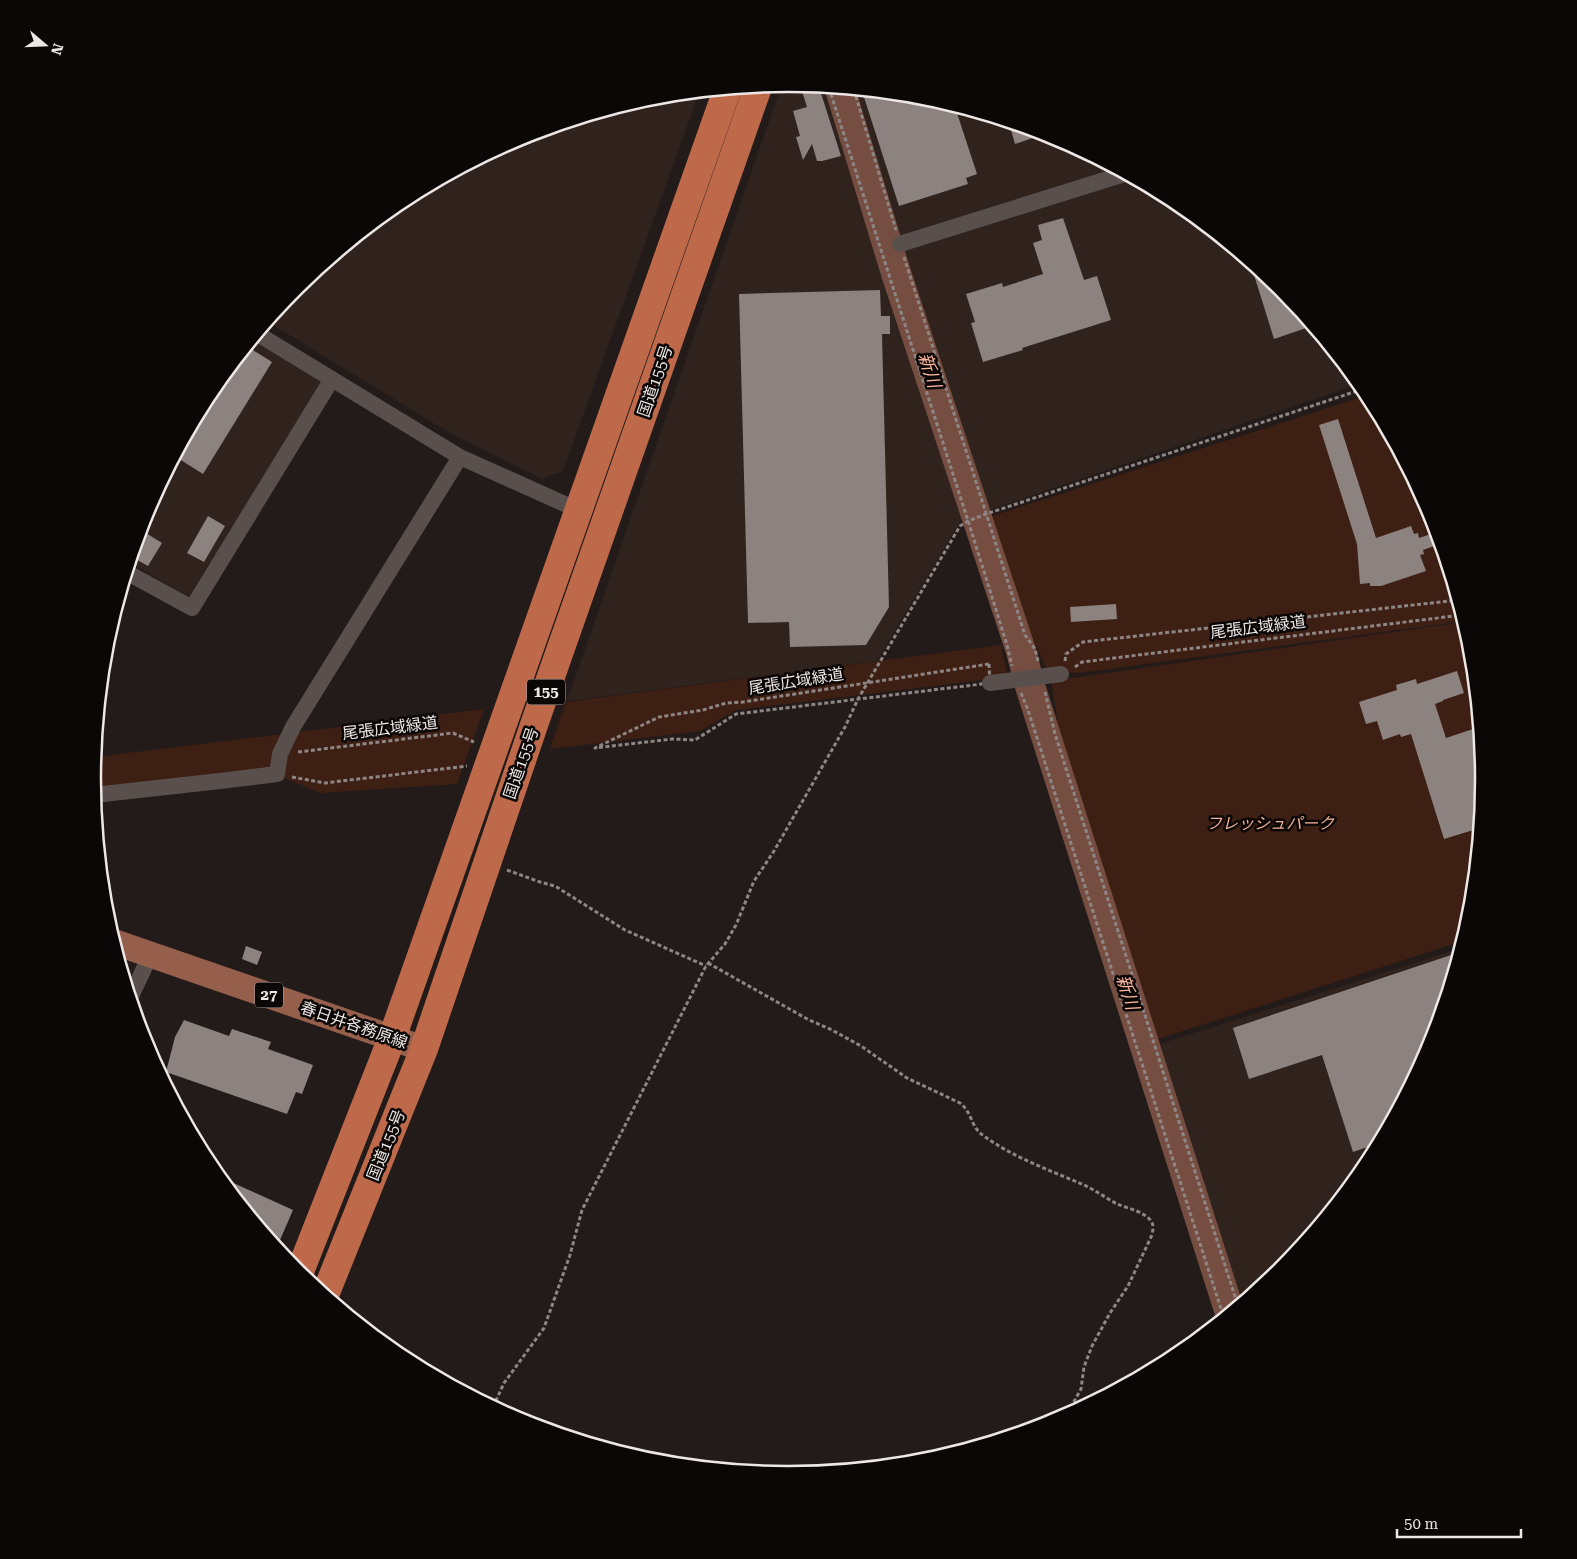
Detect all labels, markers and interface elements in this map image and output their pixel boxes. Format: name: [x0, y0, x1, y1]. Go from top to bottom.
north arrow: [20, 20, 70, 70]
text: N: [48, 42, 67, 57]
street label: 国道155号: [634, 343, 676, 419]
water label: 新川: [914, 350, 946, 392]
street label: 尾張広域緑道: [1209, 612, 1307, 642]
street label: 尾張広域緑道: [747, 664, 845, 698]
road number: 155: [527, 680, 565, 704]
street label: 尾張広域緑道: [341, 713, 439, 743]
street label: 国道155号: [500, 725, 542, 801]
park label: フレッシュパーク: [1206, 814, 1335, 833]
water label: 新川: [1112, 972, 1144, 1014]
road number: 27: [255, 982, 283, 1008]
street label: 春日井各務原線: [298, 998, 410, 1052]
street label: 国道155号: [363, 1107, 409, 1183]
scale bar: [1397, 1506, 1521, 1538]
text: 50 m: [1404, 1515, 1439, 1533]

